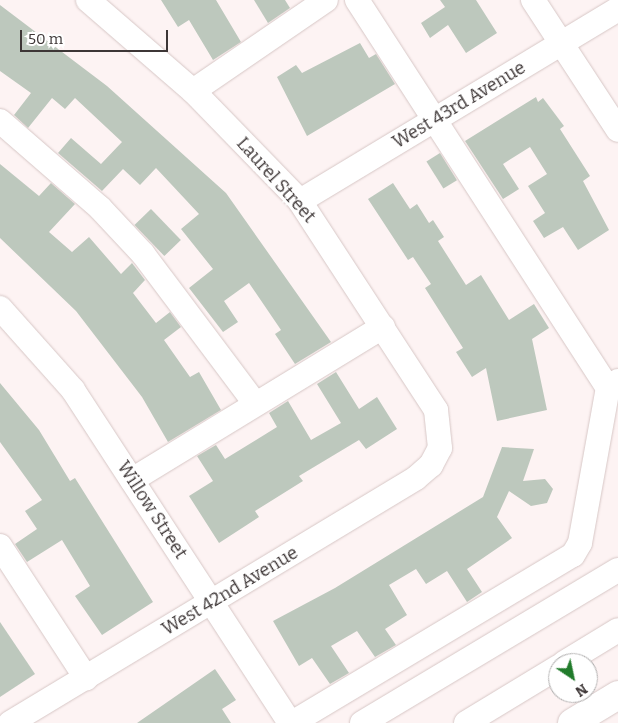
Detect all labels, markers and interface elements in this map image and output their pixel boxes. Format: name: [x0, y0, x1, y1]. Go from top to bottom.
scale bar: [22, 20, 170, 52]
text: 50 m: [28, 30, 63, 48]
street label: West 43rd Avenue: [389, 57, 529, 153]
street label: Laurel Street: [232, 133, 320, 227]
street label: Willow Street: [112, 457, 192, 563]
street label: West 42nd Avenue: [158, 542, 302, 640]
north arrow: [548, 653, 598, 703]
text: N: [572, 680, 590, 700]

